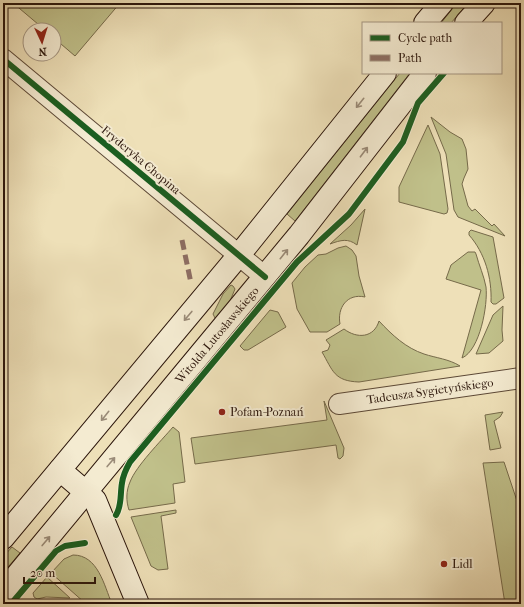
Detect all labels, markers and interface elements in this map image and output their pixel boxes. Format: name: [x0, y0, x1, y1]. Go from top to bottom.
north arrow: [22, 22, 62, 62]
legend: [362, 22, 502, 74]
text: Cycle path: [398, 31, 453, 45]
text: N: [37, 45, 47, 58]
text: Path: [398, 51, 422, 65]
one-way arrow: [356, 98, 364, 109]
street label: Fryderyka Chopina: [99, 123, 184, 197]
one-way arrow: [359, 147, 368, 158]
one-way arrow: [279, 249, 288, 260]
street label: Witolda Lutosławskiego: [172, 284, 262, 387]
one-way arrow: [184, 311, 193, 321]
street label: Tadeusza Sygietyńskiego: [366, 375, 494, 407]
place label: Pofam-Poznań: [230, 405, 303, 419]
marker: Pofam-Poznań: [217, 407, 227, 417]
one-way arrow: [100, 410, 109, 421]
one-way arrow: [106, 457, 115, 467]
one-way arrow: [41, 535, 50, 546]
place label: Lidl: [452, 557, 473, 571]
scale bar: [24, 559, 95, 585]
marker: Lidl: [439, 559, 449, 569]
text: 20 m: [30, 566, 55, 580]

